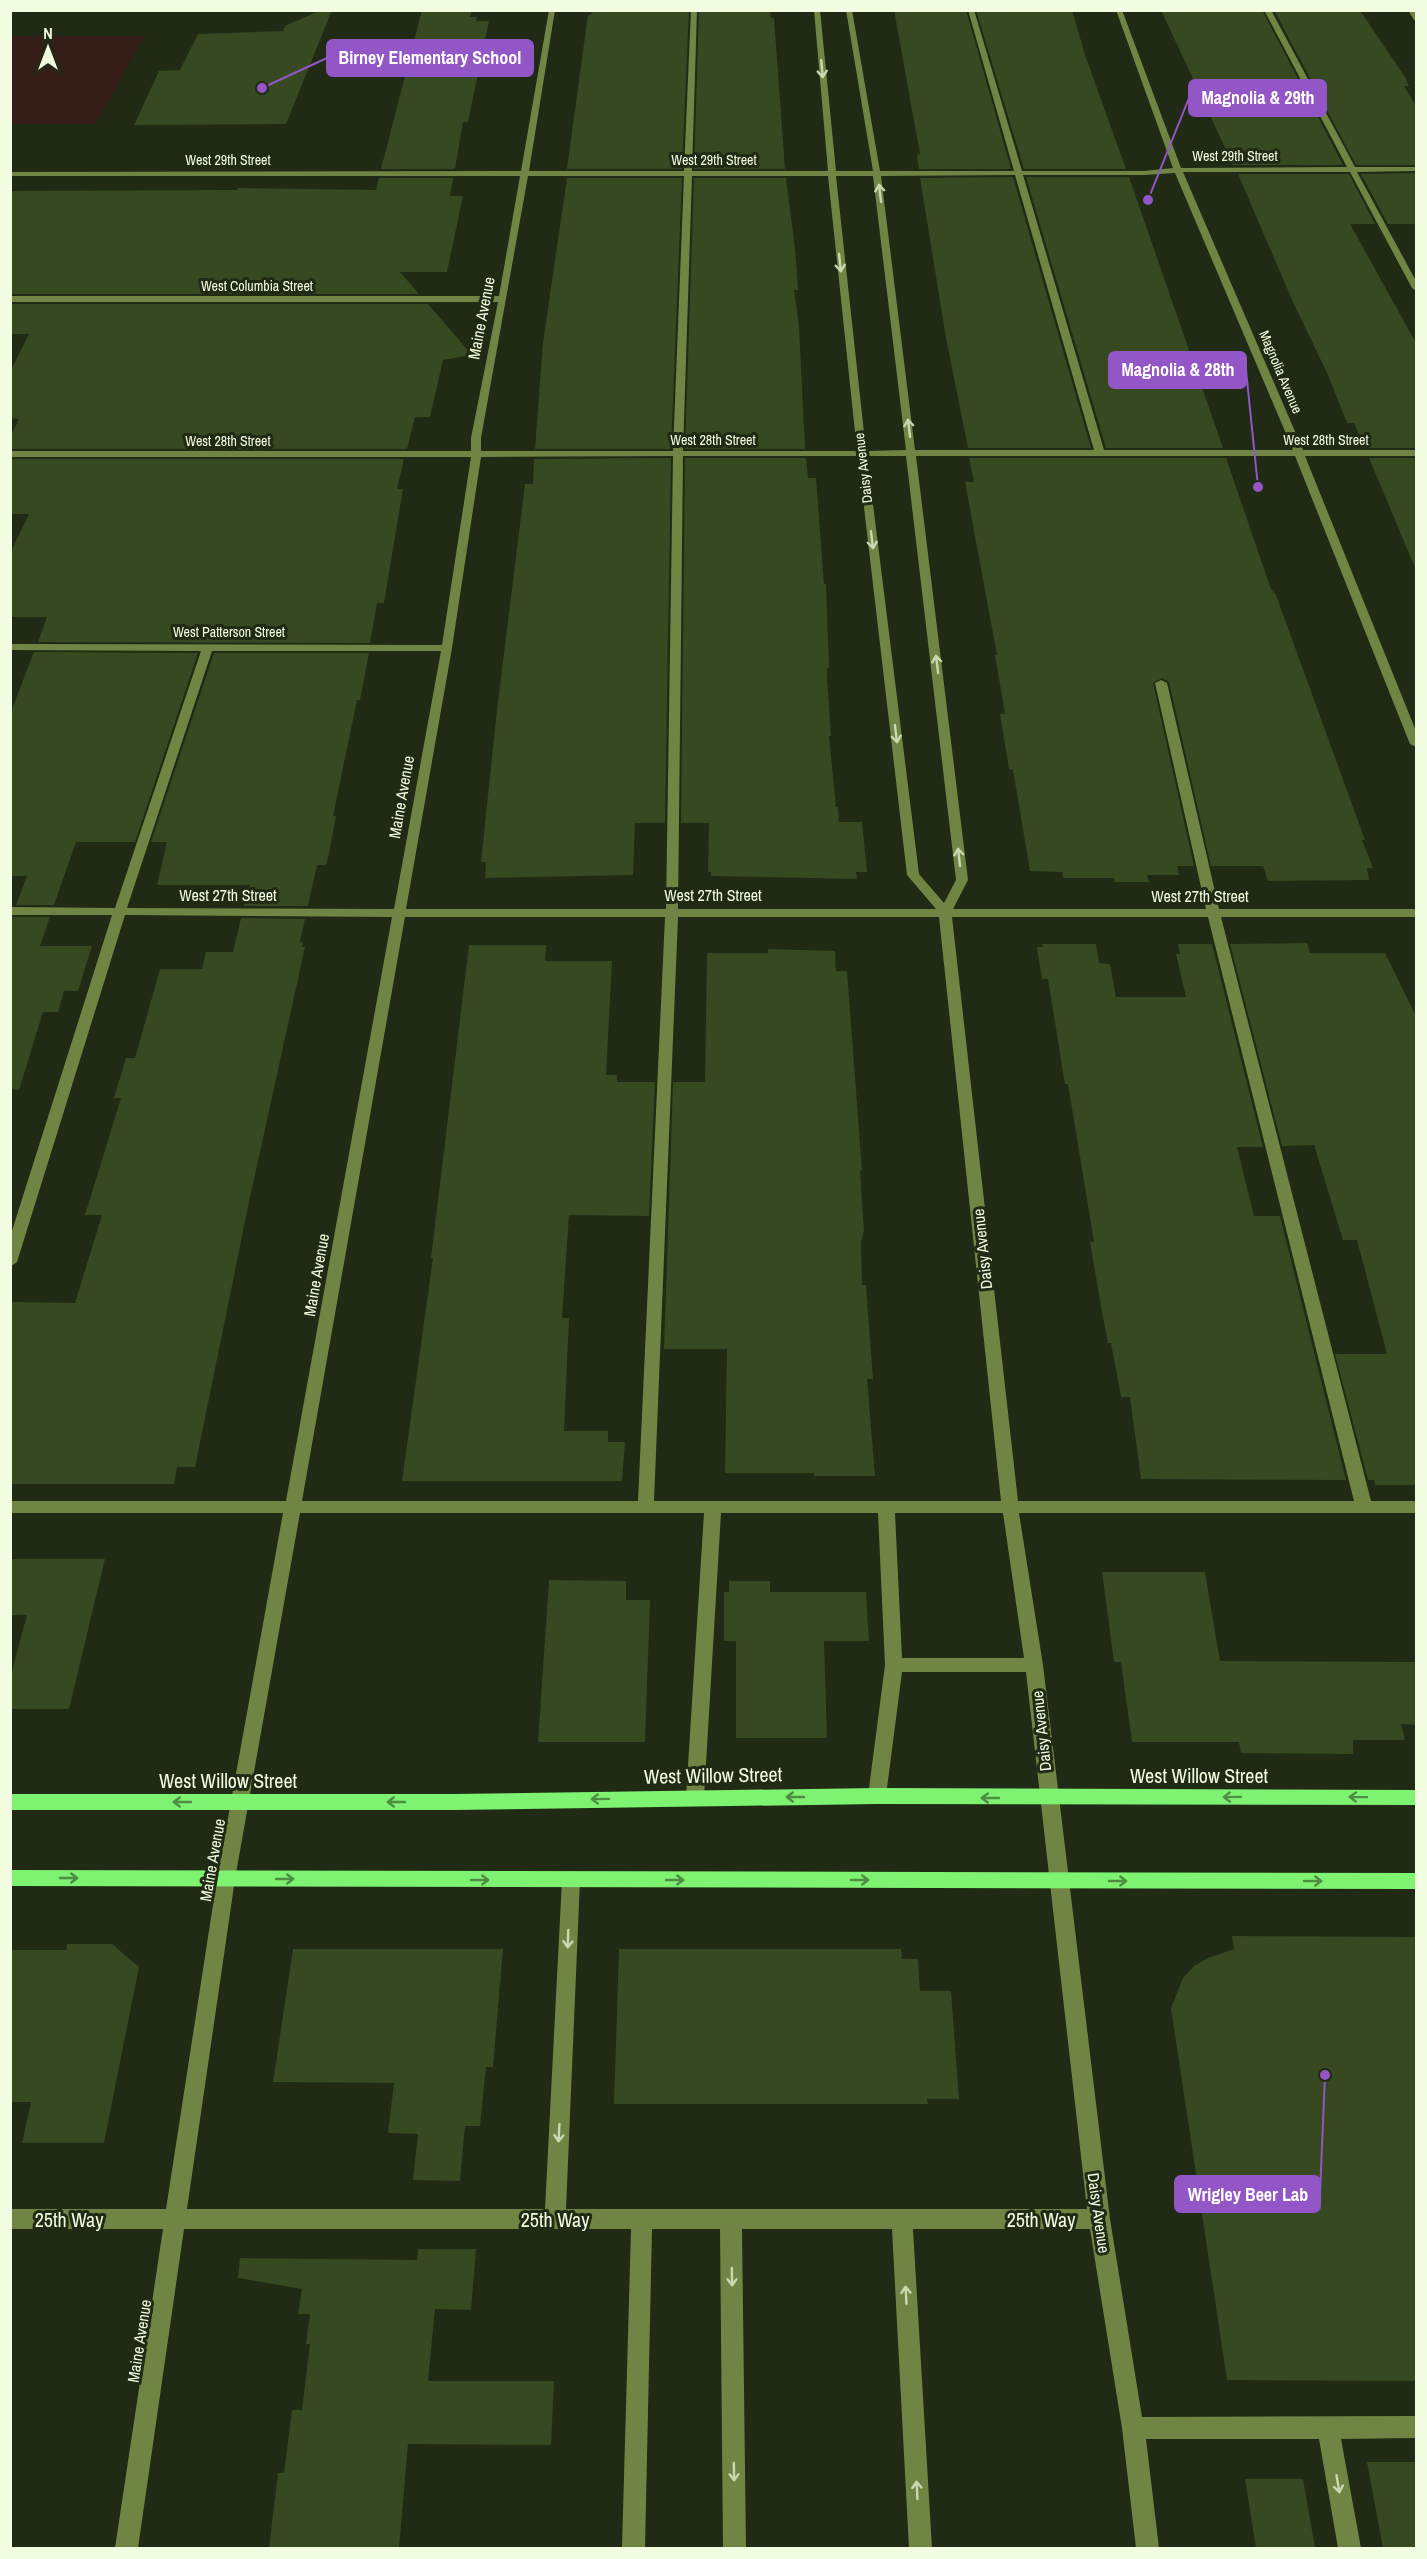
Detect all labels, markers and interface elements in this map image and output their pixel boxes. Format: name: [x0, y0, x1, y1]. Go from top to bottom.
north arrow: [18, 18, 78, 78]
text: N: [43, 22, 53, 44]
callout: Birney Elementary School: [327, 40, 533, 76]
text: Birney Elementary School: [339, 45, 521, 70]
one-way arrow: [816, 58, 827, 78]
callout: Magnolia & 29th: [1189, 80, 1326, 116]
text: Magnolia & 29th: [1201, 85, 1315, 110]
street label: West 29th Street: [1192, 147, 1278, 165]
street label: West 29th Street: [185, 151, 271, 169]
street label: West 29th Street: [671, 151, 757, 169]
one-way arrow: [874, 184, 885, 203]
one-way arrow: [835, 252, 846, 272]
street label: Maine Avenue: [462, 275, 500, 361]
street label: West Columbia Street: [201, 277, 313, 295]
street label: Magnolia Avenue: [1255, 328, 1307, 416]
callout: Magnolia & 28th: [1109, 352, 1246, 388]
text: Magnolia & 28th: [1121, 357, 1235, 382]
one-way arrow: [904, 419, 915, 439]
street label: West 28th Street: [670, 431, 756, 449]
street label: West 28th Street: [1283, 431, 1369, 449]
street label: West 28th Street: [185, 432, 271, 450]
street label: Daisy Avenue: [850, 432, 876, 504]
one-way arrow: [867, 530, 878, 550]
street label: West Patterson Street: [173, 623, 285, 641]
one-way arrow: [931, 654, 942, 674]
one-way arrow: [890, 723, 901, 743]
street label: Maine Avenue: [383, 754, 419, 840]
one-way arrow: [953, 848, 964, 868]
street label: West 27th Street: [179, 884, 277, 906]
street label: West 27th Street: [664, 884, 762, 906]
street label: West 27th Street: [1151, 885, 1249, 907]
street label: Daisy Avenue: [967, 1208, 997, 1290]
street label: Maine Avenue: [298, 1232, 334, 1318]
street label: Daisy Avenue: [1026, 1690, 1056, 1772]
street label: West Willow Street: [644, 1760, 783, 1790]
street label: West Willow Street: [1130, 1762, 1269, 1789]
street label: West Willow Street: [159, 1767, 298, 1794]
one-way arrow: [786, 1791, 806, 1803]
one-way arrow: [1349, 1791, 1369, 1803]
one-way arrow: [981, 1792, 1001, 1804]
one-way arrow: [1222, 1792, 1242, 1803]
one-way arrow: [591, 1793, 611, 1805]
one-way arrow: [173, 1796, 193, 1808]
one-way arrow: [386, 1796, 406, 1808]
street label: Maine Avenue: [194, 1817, 230, 1903]
one-way arrow: [58, 1872, 78, 1884]
one-way arrow: [274, 1873, 294, 1885]
one-way arrow: [469, 1874, 489, 1886]
one-way arrow: [664, 1874, 684, 1886]
one-way arrow: [849, 1874, 869, 1886]
one-way arrow: [1107, 1875, 1127, 1887]
one-way arrow: [1302, 1875, 1322, 1887]
one-way arrow: [563, 1928, 574, 1948]
one-way arrow: [554, 2123, 565, 2143]
street label: Daisy Avenue: [1082, 2171, 1116, 2255]
callout: Wrigley Beer Lab: [1175, 2176, 1320, 2212]
text: Wrigley Beer Lab: [1188, 2182, 1308, 2207]
street label: 25th Way: [35, 2206, 104, 2233]
street label: 25th Way: [521, 2206, 590, 2233]
street label: 25th Way: [1007, 2206, 1076, 2233]
one-way arrow: [726, 2267, 738, 2287]
one-way arrow: [900, 2286, 911, 2306]
street label: Maine Avenue: [122, 2298, 156, 2384]
one-way arrow: [728, 2462, 740, 2482]
one-way arrow: [1333, 2474, 1344, 2494]
one-way arrow: [912, 2481, 923, 2501]

